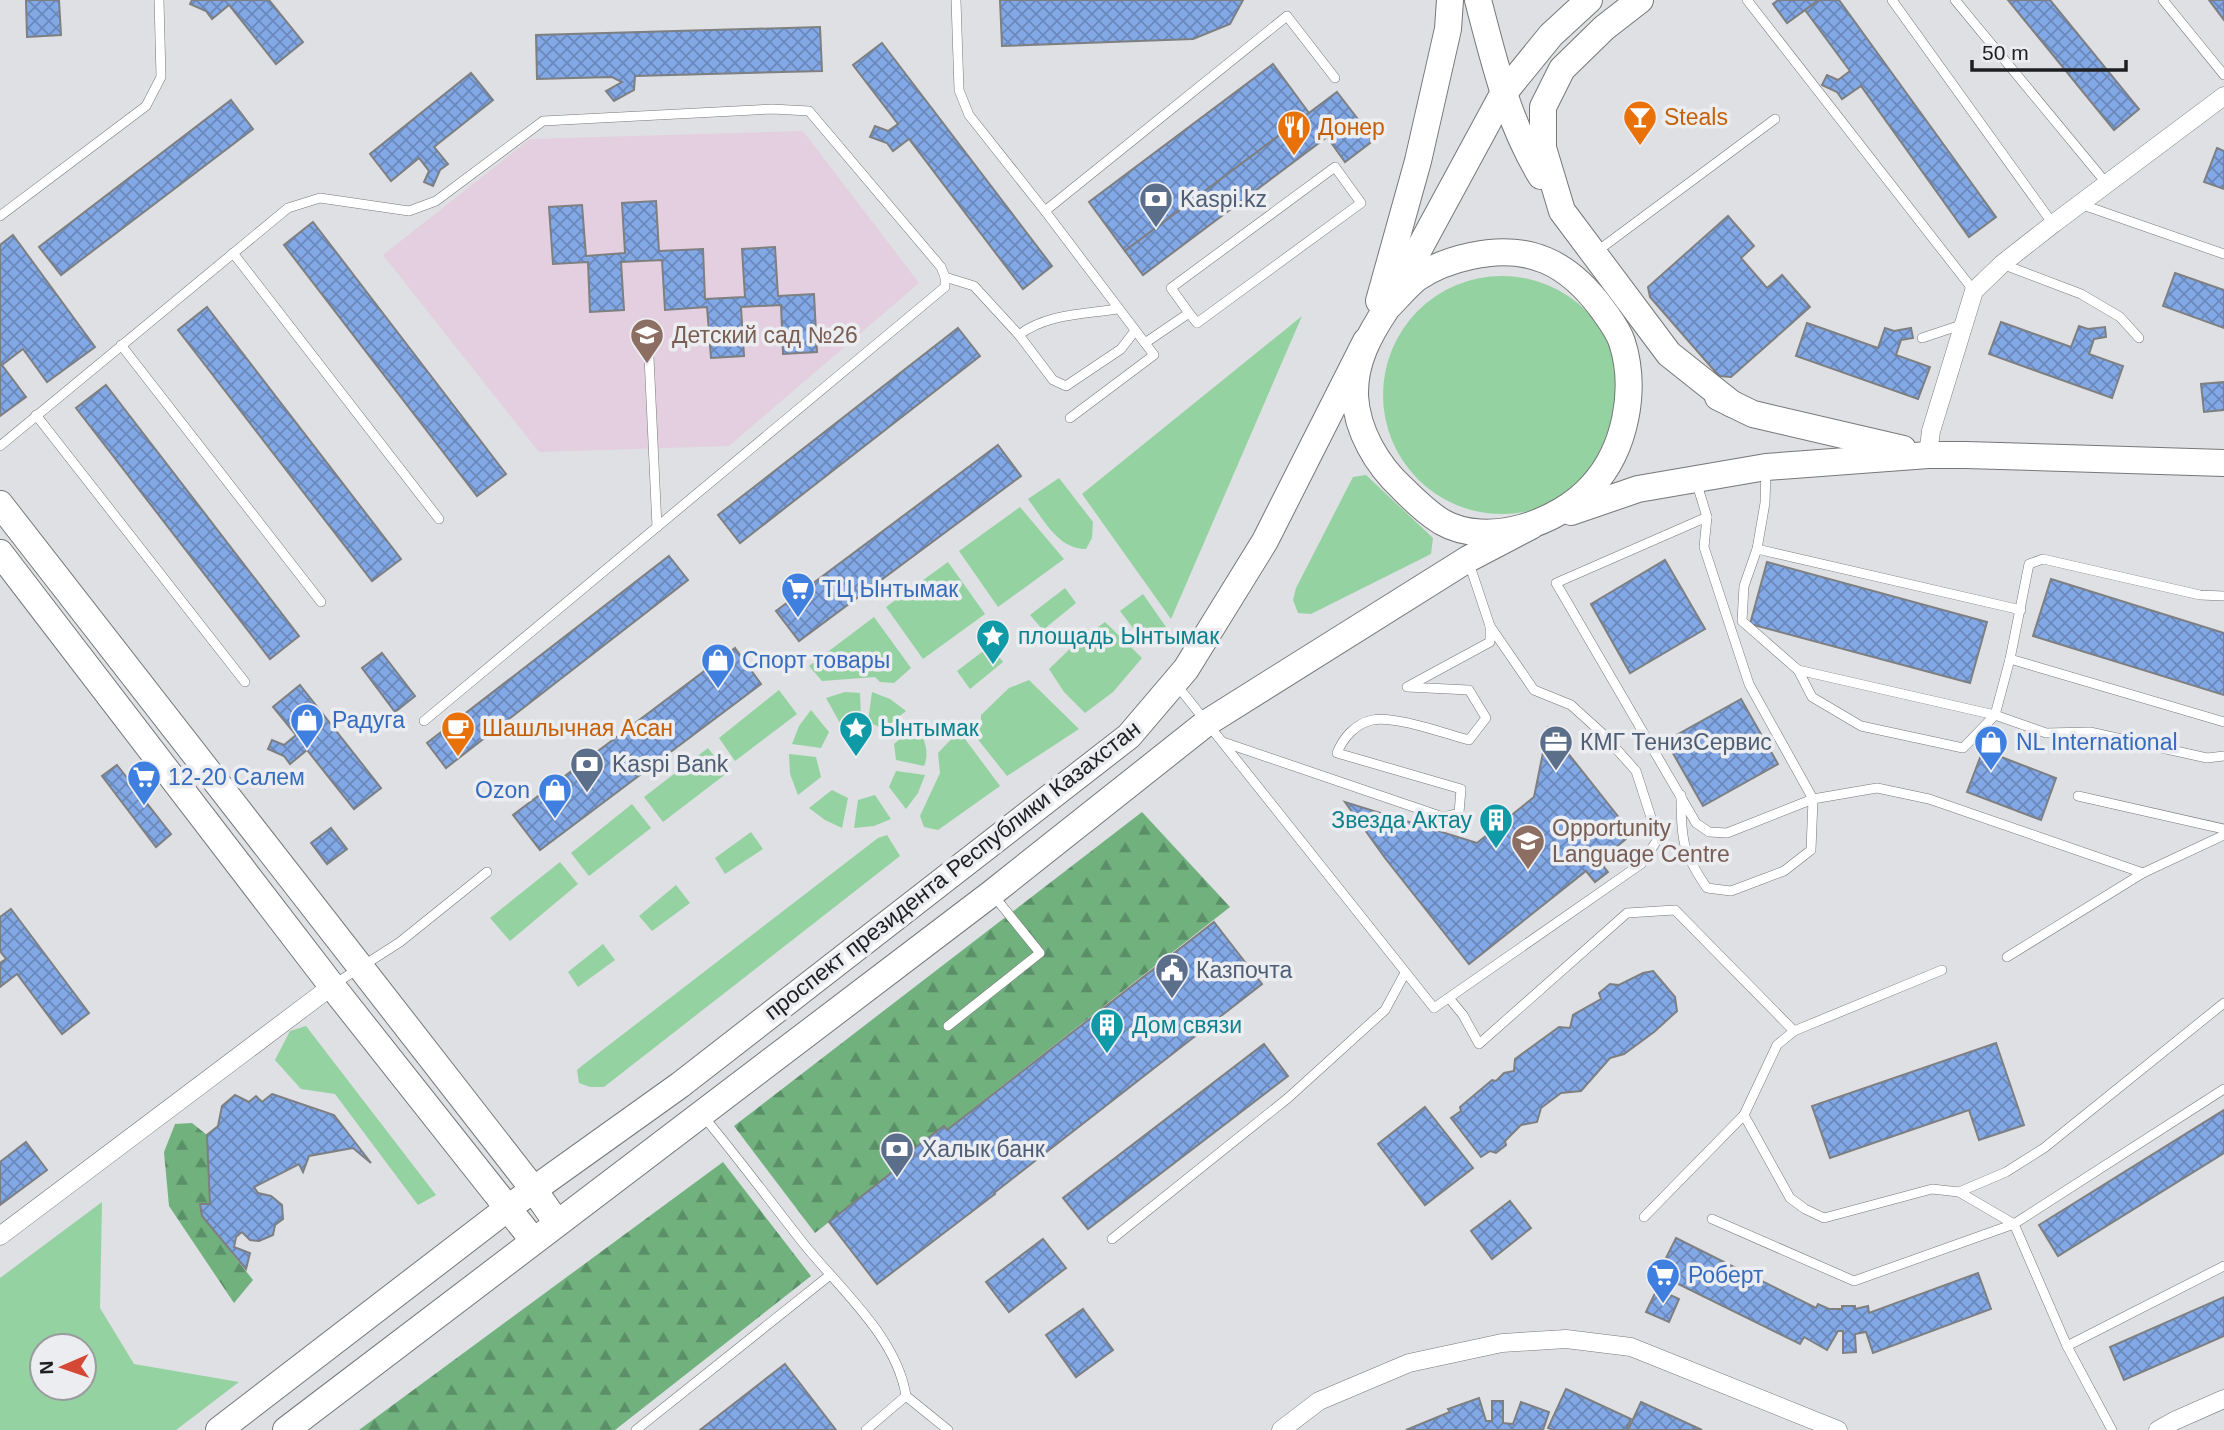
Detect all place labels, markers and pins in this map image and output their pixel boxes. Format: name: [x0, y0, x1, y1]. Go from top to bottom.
bar icon: Steals: [1621, 98, 1659, 147]
place label: Steals: [1664, 104, 1728, 130]
restaurant icon: Донер: [1275, 108, 1313, 157]
place label: Донер: [1318, 114, 1385, 140]
bank icon: Kaspi.kz: [1137, 180, 1175, 229]
place label: Kaspi.kz: [1180, 186, 1267, 212]
school or university icon: Детский сад №26: [628, 316, 666, 365]
place label: Детский сад №26: [672, 322, 858, 348]
supermarket icon: ТЦ Ынтымак: [779, 570, 817, 619]
place label: ТЦ Ынтымак: [822, 576, 959, 602]
place icon: площадь Ынтымак: [974, 617, 1012, 666]
place label: площадь Ынтымак: [1018, 623, 1220, 649]
shop icon: Спорт товары: [699, 641, 737, 690]
place label: Спорт товары: [742, 647, 890, 673]
shop icon: Радуга: [288, 701, 326, 750]
place label: Радуга: [332, 707, 405, 733]
cafe icon: Шашлычная Асан: [439, 709, 477, 758]
place icon: Ынтымак: [837, 709, 875, 758]
place label: Шашлычная Асан: [482, 715, 673, 741]
place label: Ынтымак: [880, 715, 980, 741]
office icon: КМГ ТенизСервис: [1537, 723, 1575, 772]
shop icon: NL International: [1972, 723, 2010, 772]
place label: КМГ ТенизСервис: [1580, 729, 1772, 755]
place label: NL International: [2016, 729, 2178, 755]
bank icon: Kaspi Bank: [568, 745, 606, 794]
place label: Kaspi Bank: [612, 751, 729, 777]
supermarket icon: 12-20 Салем: [125, 758, 163, 807]
place label: 12-20 Салем: [168, 764, 305, 790]
shop icon: Ozon: [536, 771, 574, 820]
place label: Ozon: [475, 777, 530, 803]
building icon: Звезда Актау: [1477, 801, 1515, 850]
place label: Звезда Актау: [1331, 807, 1472, 833]
place label: Opportunity Language Centre: [1552, 815, 1730, 867]
school or university icon: Opportunity Language Centre: [1509, 822, 1547, 871]
public building icon: Казпочта: [1153, 951, 1191, 1000]
place label: Казпочта: [1196, 957, 1292, 983]
building icon: Дом связи: [1088, 1006, 1126, 1055]
place label: Дом связи: [1132, 1012, 1242, 1038]
bank icon: Халык банк: [878, 1130, 916, 1179]
place label: Халык банк: [922, 1136, 1046, 1162]
supermarket icon: Роберт: [1644, 1256, 1682, 1305]
place label: Роберт: [1688, 1262, 1764, 1288]

